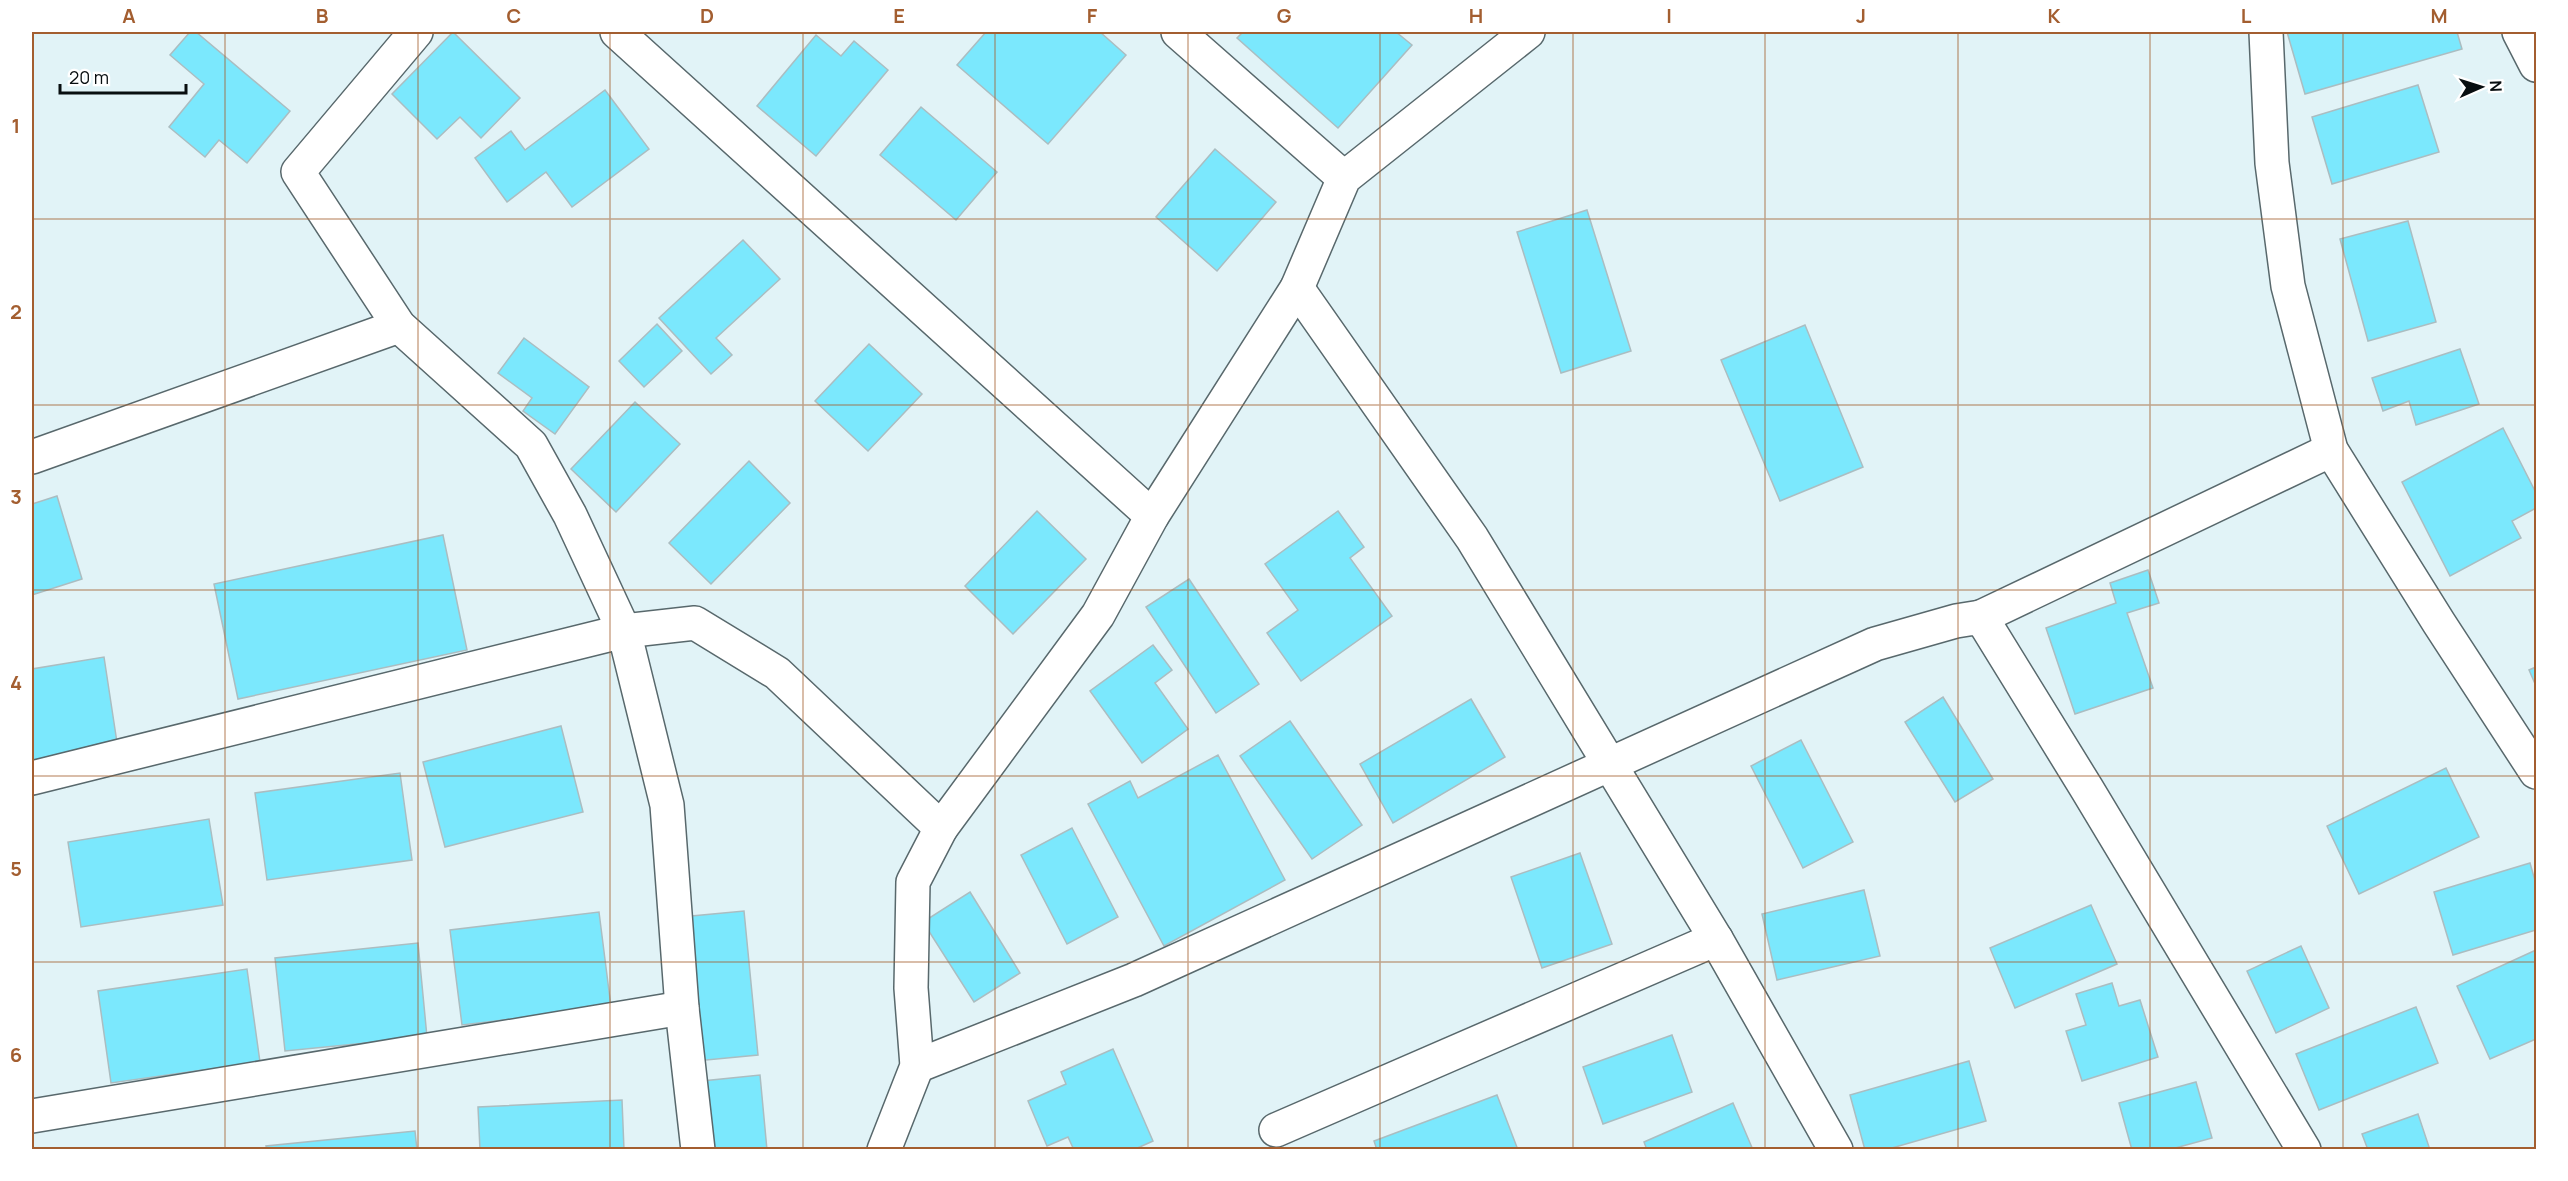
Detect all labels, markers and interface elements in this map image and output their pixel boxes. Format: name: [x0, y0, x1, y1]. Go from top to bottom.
text: A: [122, 2, 136, 29]
text: B: [316, 2, 329, 29]
text: C: [507, 2, 521, 29]
text: D: [700, 2, 714, 29]
text: E: [893, 2, 905, 29]
text: F: [1087, 2, 1098, 29]
text: G: [1277, 2, 1292, 29]
text: H: [1469, 2, 1483, 29]
text: I: [1666, 2, 1672, 29]
text: J: [1856, 2, 1866, 29]
text: K: [2048, 2, 2061, 29]
text: L: [2241, 2, 2252, 29]
text: M: [2430, 2, 2448, 29]
scale bar: [60, 57, 186, 95]
north arrow: [2451, 57, 2511, 117]
text: 20 m: [69, 65, 109, 89]
text: N: [2485, 80, 2507, 93]
text: 1: [12, 112, 20, 139]
text: 2: [10, 298, 22, 325]
text: 3: [10, 483, 22, 510]
text: 4: [10, 669, 22, 696]
text: 5: [10, 855, 22, 882]
text: 6: [10, 1041, 22, 1068]

